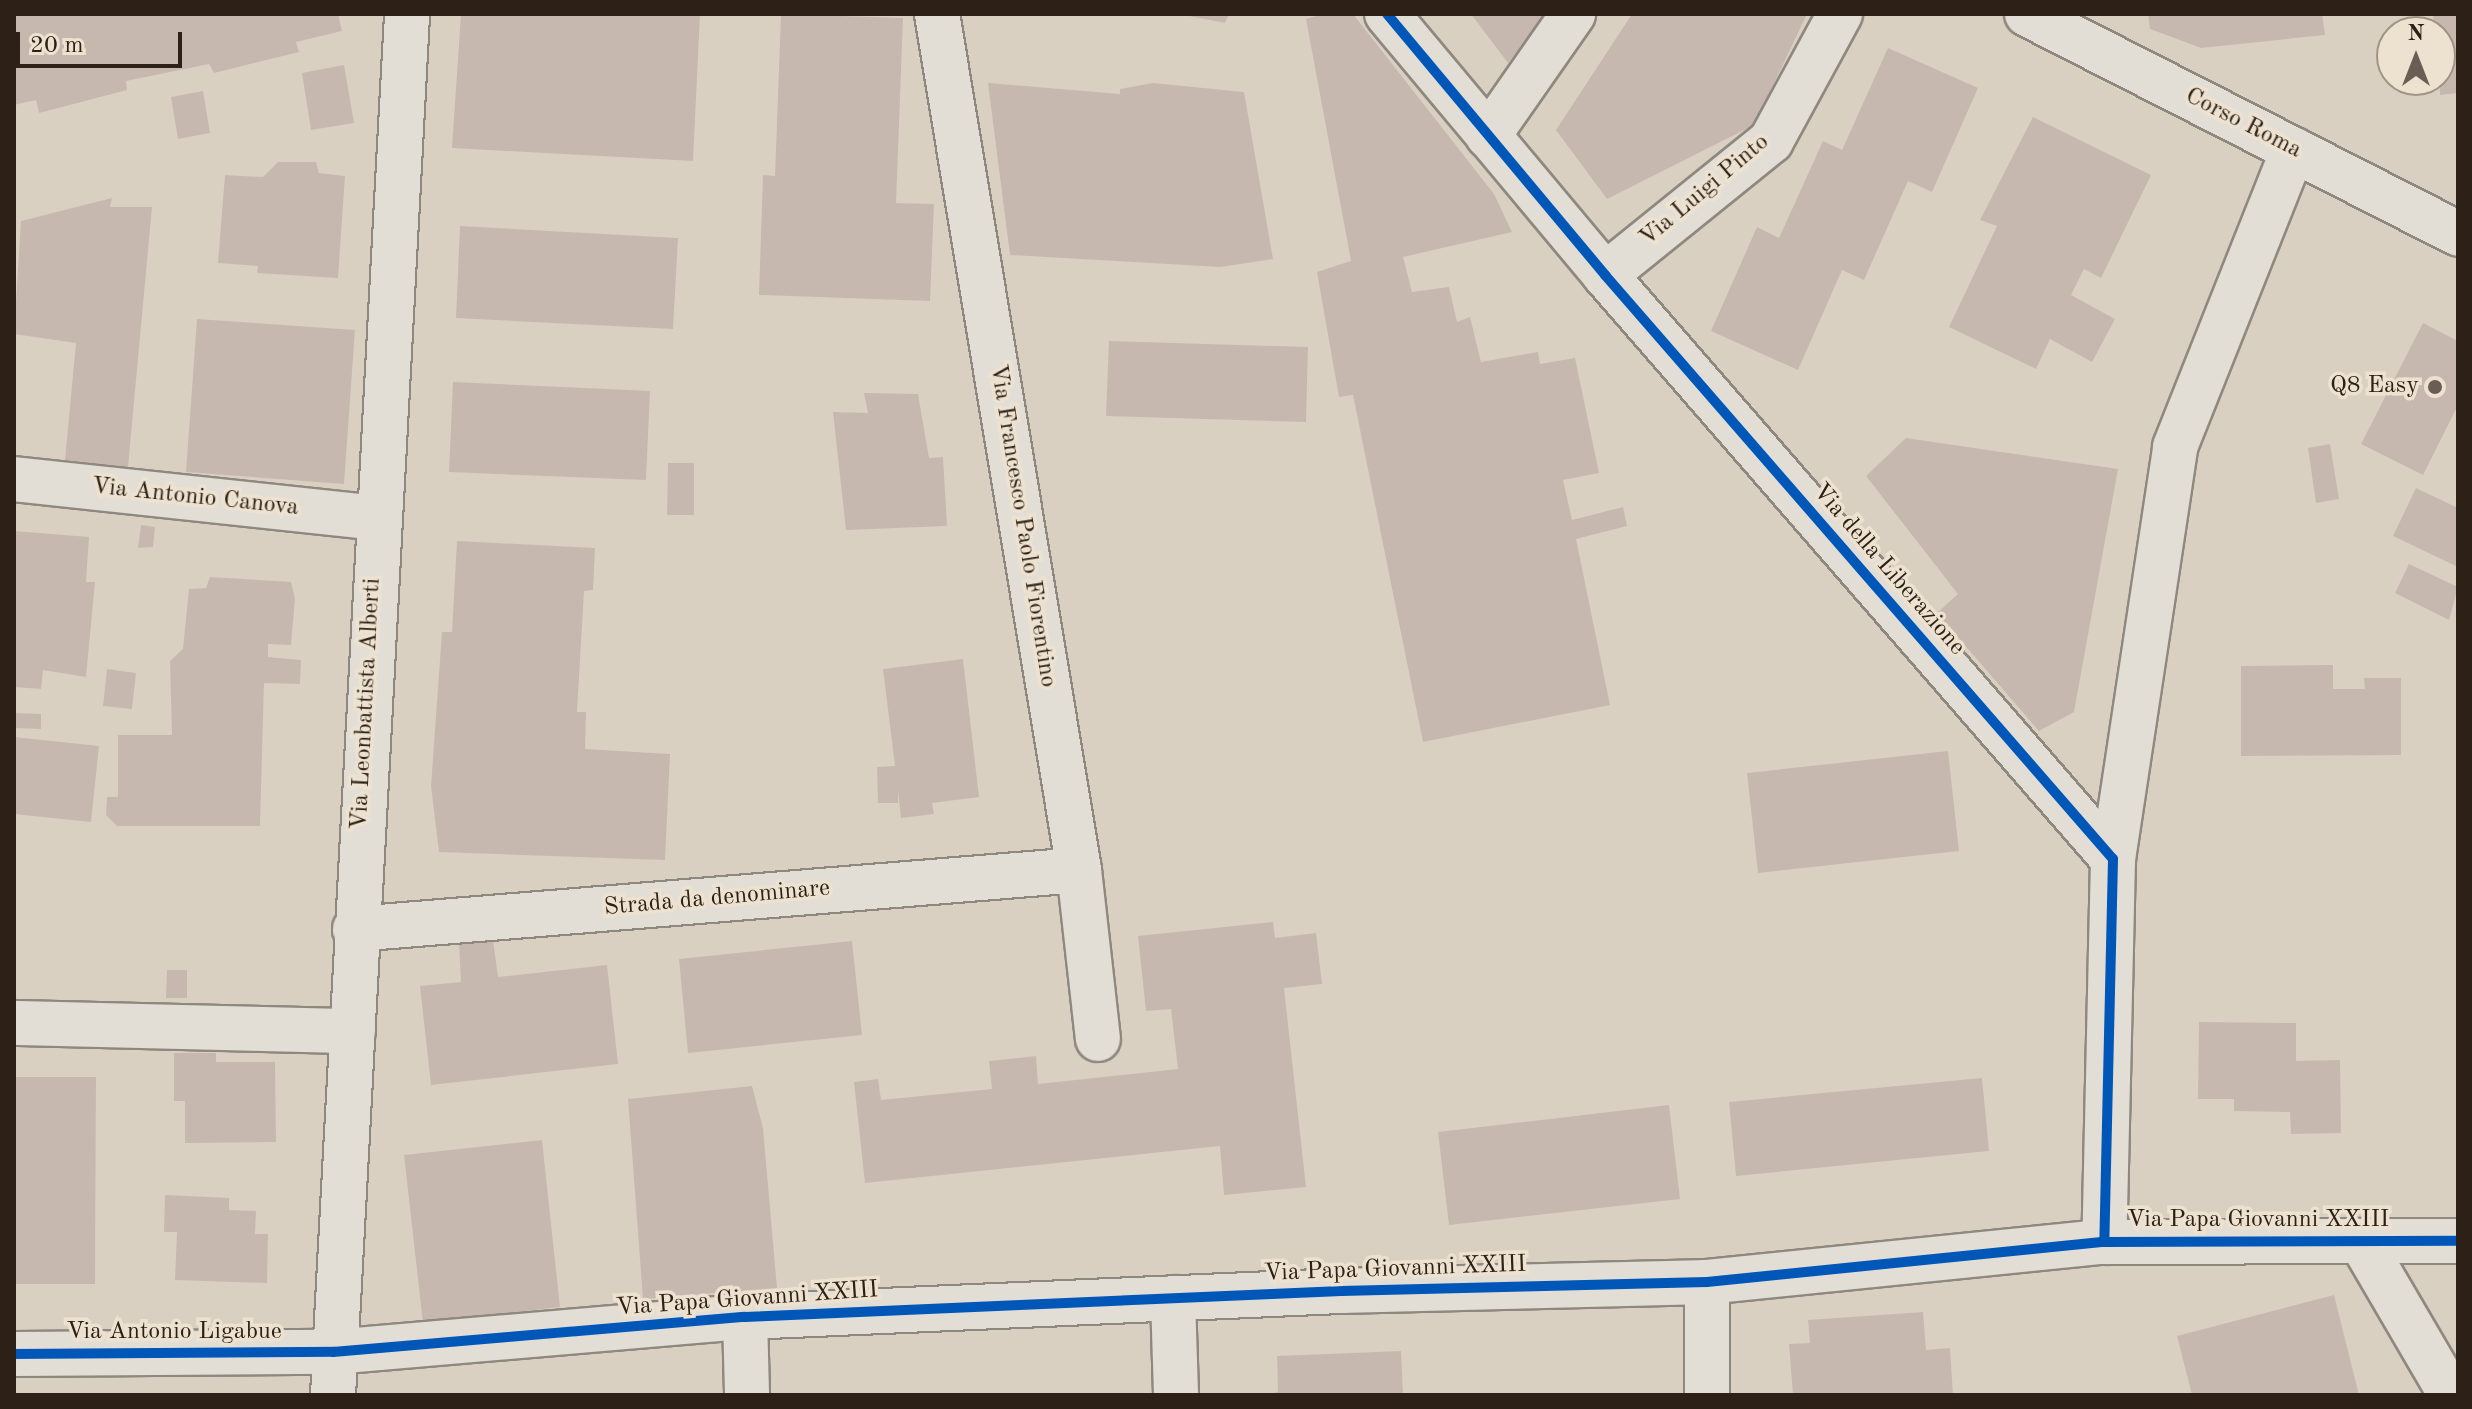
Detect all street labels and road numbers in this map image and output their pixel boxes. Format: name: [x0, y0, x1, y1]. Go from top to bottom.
street label: Corso Roma: [2180, 82, 2306, 166]
street label: Via Luigi Pinto: [1634, 129, 1776, 253]
street label: Via Francesco Paolo Fiorentino: [982, 362, 1062, 690]
street label: Via Antonio Canova: [90, 473, 300, 523]
street label: Via della Liberazione: [1806, 478, 1970, 662]
street label: Via Leonbattista Alberti: [346, 577, 388, 831]
street label: Strada da denominare: [603, 875, 831, 923]
street label: Via Papa Giovanni XXIII: [2127, 1207, 2389, 1235]
street label: Via Papa Giovanni XXIII: [1263, 1251, 1527, 1289]
street label: Via Papa Giovanni XXIII: [615, 1276, 879, 1324]
street label: Via Antonio Ligabue: [66, 1319, 282, 1347]

